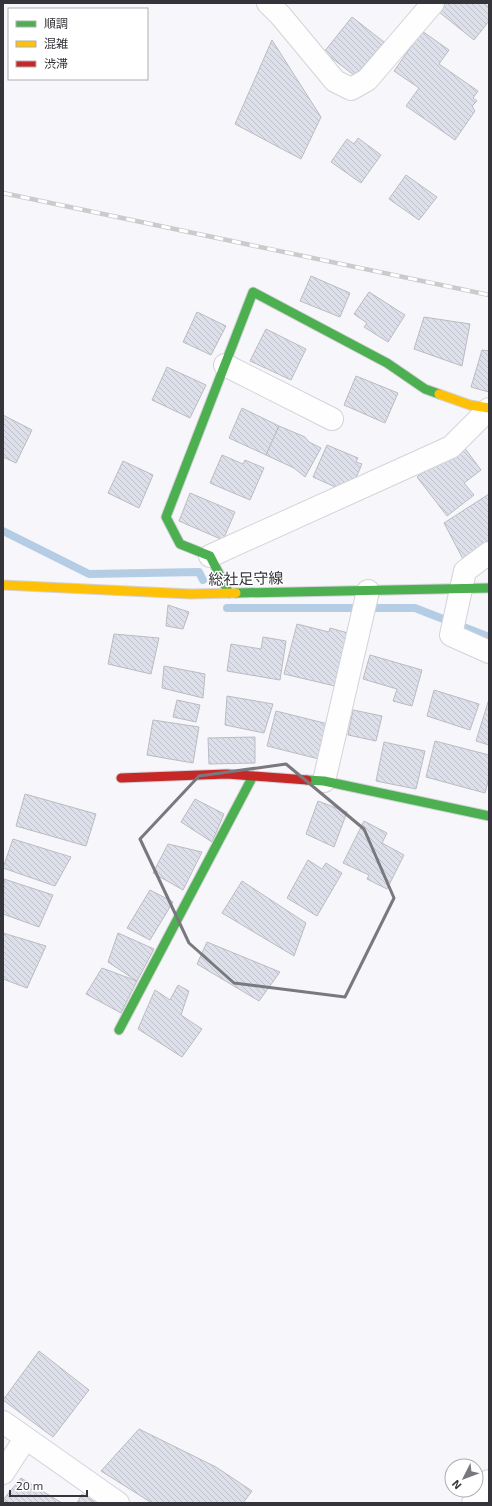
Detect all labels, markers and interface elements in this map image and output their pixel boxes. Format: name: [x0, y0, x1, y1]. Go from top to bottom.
legend: [8, 8, 148, 80]
text: 順調: [44, 16, 68, 30]
text: 混雑: [44, 36, 68, 50]
text: 渋滞: [44, 56, 68, 70]
street label: 総社足守線: [208, 568, 284, 588]
north arrow: [444, 1458, 484, 1498]
scale bar: [10, 1472, 87, 1498]
text: 20 m: [16, 1478, 43, 1492]
text: N: [449, 1478, 464, 1492]

